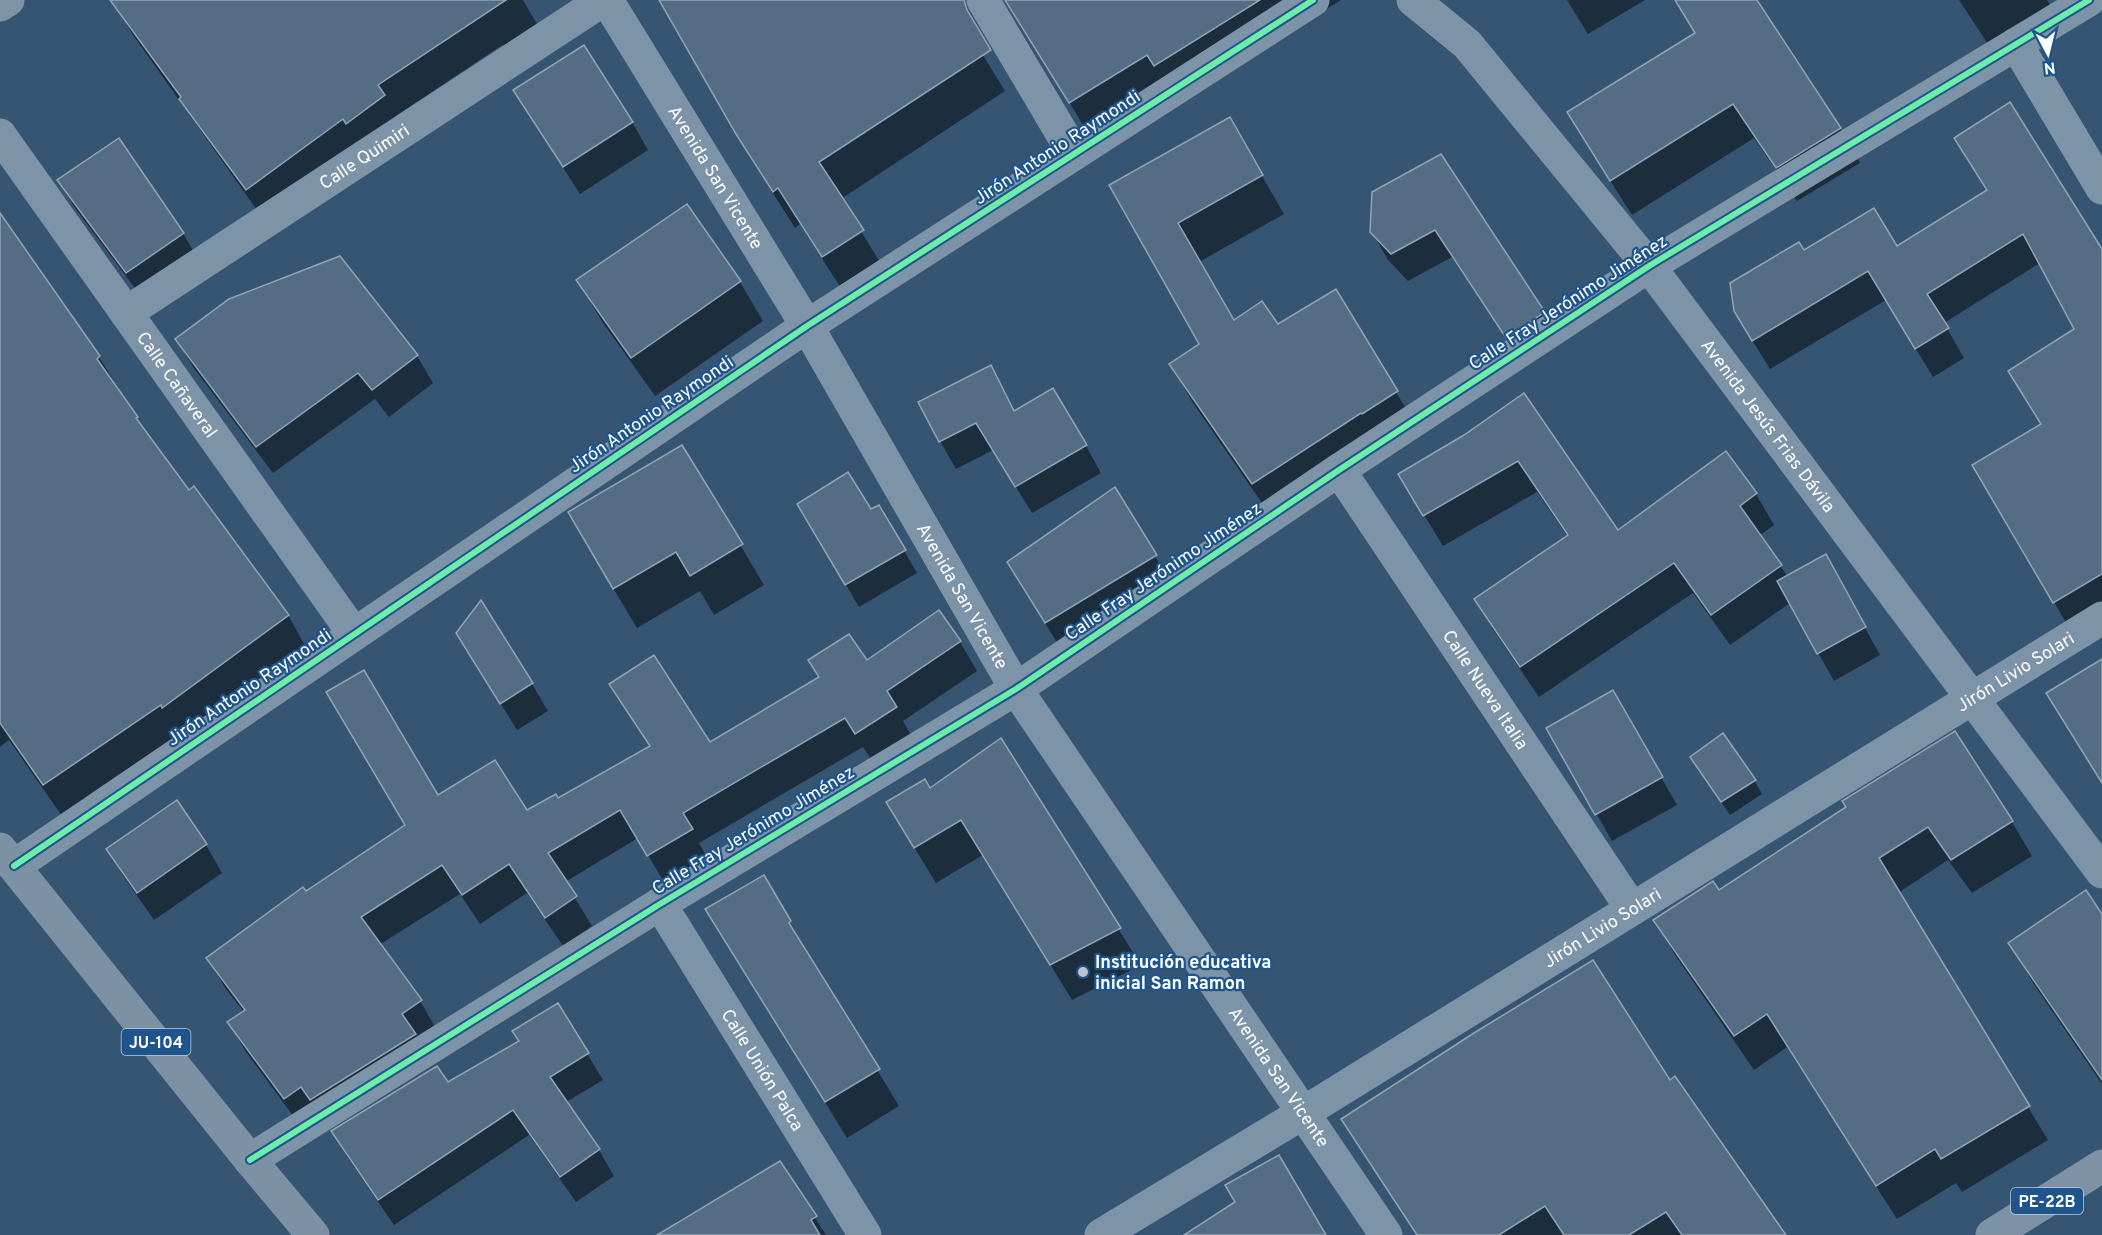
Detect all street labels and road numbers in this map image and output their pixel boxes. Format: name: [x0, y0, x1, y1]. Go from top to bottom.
street label: Jirón Antonio Raymondi: [970, 86, 1145, 211]
street label: Avenida San Vicente: [662, 102, 767, 254]
street label: Calle Quimiri: [315, 120, 415, 196]
street label: Calle Fray Jerónimo Jiménez: [1465, 230, 1673, 376]
street label: Calle Cañaveral: [130, 328, 221, 443]
street label: Avenida Jesús Frias Dávila: [1695, 335, 1840, 518]
street label: Jirón Antonio Raymondi: [565, 352, 739, 479]
street label: Calle Fray Jerónimo Jiménez: [1061, 498, 1267, 647]
street label: Avenida San Vicente: [910, 520, 1012, 674]
street label: Jirón Antonio Raymondi: [163, 625, 337, 752]
street label: Calle Nueva Italia: [1436, 626, 1532, 755]
street label: Jirón Livio Solari: [1953, 628, 2079, 718]
street label: Calle Fray Jerónimo Jiménez: [648, 762, 859, 901]
street label: Jirón Livio Solari: [1540, 884, 1666, 974]
street label: Avenida San Vicente: [1222, 1003, 1333, 1152]
street label: Calle Unión Palca: [715, 1005, 808, 1136]
road number: JU-104: [122, 1029, 190, 1055]
road number: PE-22B: [2011, 1188, 2083, 1214]

